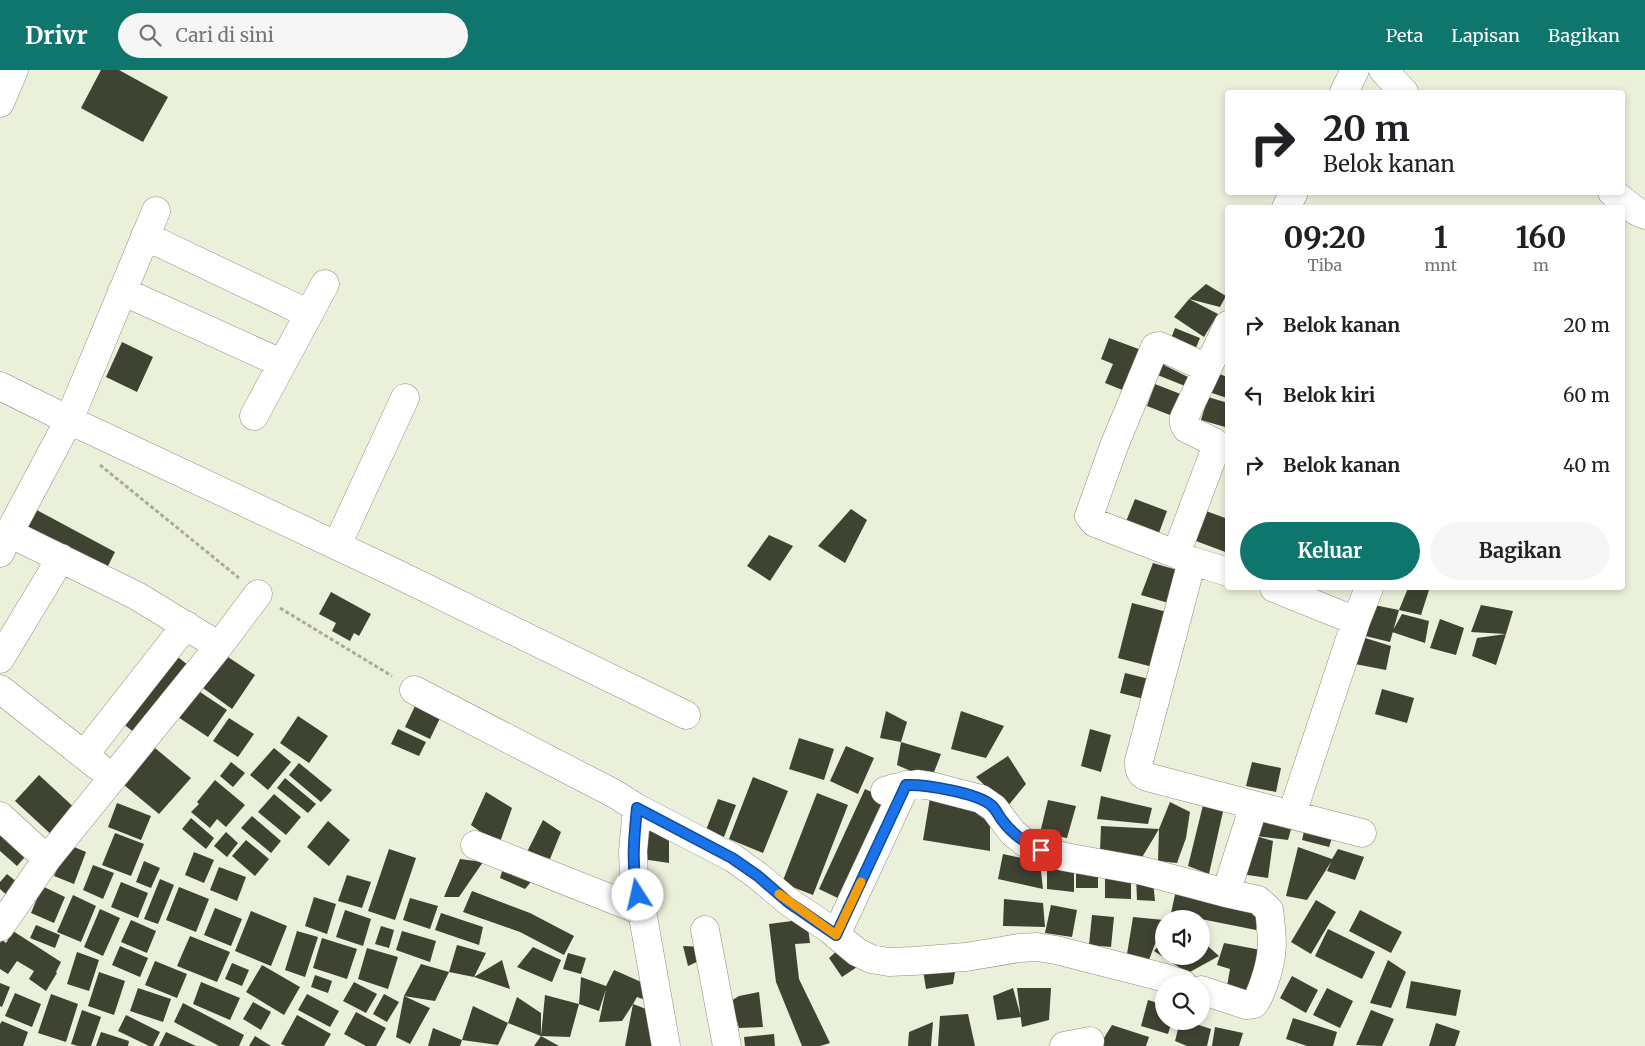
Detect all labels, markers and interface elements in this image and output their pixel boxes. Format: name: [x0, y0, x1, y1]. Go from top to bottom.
search box: [118, 13, 468, 58]
text: Drivr: [25, 20, 88, 51]
icon: search: [136, 21, 164, 49]
text: Cari di sini: [176, 23, 274, 47]
text: Peta: [1386, 24, 1423, 47]
text: Lapisan: [1451, 24, 1520, 47]
text: Bagikan: [1548, 24, 1620, 47]
text: 20 m: [1323, 107, 1410, 151]
icon: right: [1240, 110, 1305, 175]
text: Belok kanan: [1323, 150, 1455, 178]
text: 09:20: [1284, 218, 1366, 256]
text: 1: [1434, 218, 1448, 256]
text: 160: [1515, 218, 1566, 256]
text: Tiba: [1307, 255, 1342, 275]
text: mnt: [1424, 255, 1457, 275]
text: m: [1533, 255, 1549, 275]
icon: right: [1240, 311, 1268, 339]
text: Belok kanan: [1283, 313, 1400, 337]
text: 20 m: [1563, 313, 1610, 337]
icon: left: [1240, 381, 1268, 409]
text: Belok kiri: [1283, 383, 1375, 407]
text: 60 m: [1563, 383, 1610, 407]
icon: right: [1240, 451, 1268, 479]
text: Belok kanan: [1283, 453, 1400, 477]
text: 40 m: [1563, 453, 1610, 477]
button: Keluar: [1240, 522, 1420, 580]
button: Bagikan: [1430, 522, 1610, 580]
pin: [1020, 829, 1062, 871]
icon: arrive: [1027, 836, 1055, 864]
position arrow: [611, 868, 663, 920]
map controls: [1155, 910, 1210, 1030]
button: sound: [1155, 910, 1210, 965]
button: search: [1155, 975, 1210, 1030]

